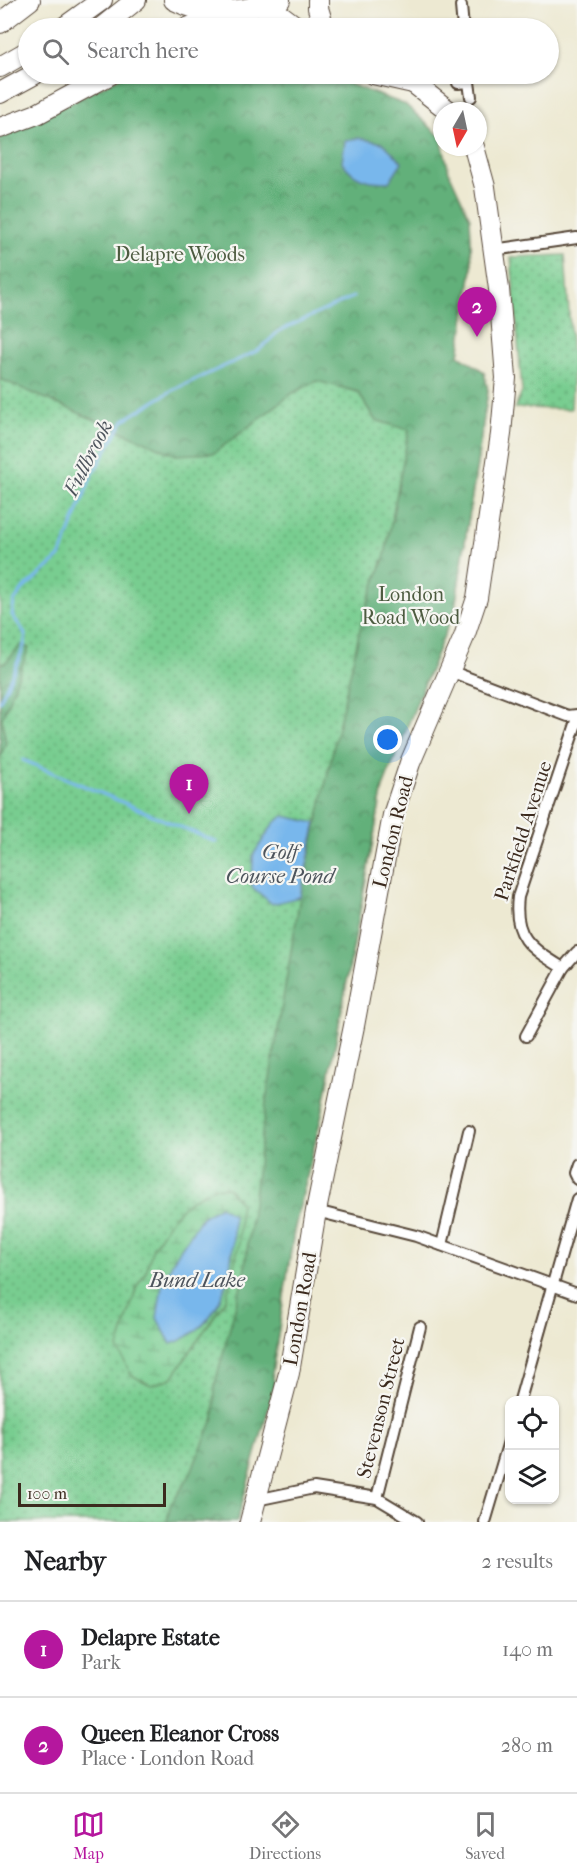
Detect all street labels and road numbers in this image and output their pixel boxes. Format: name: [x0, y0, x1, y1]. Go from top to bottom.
street label: Parkfield Avenue: [490, 758, 557, 904]
street label: London Road: [368, 772, 418, 891]
street label: London Road: [279, 1249, 322, 1368]
street label: Stevenson Street: [352, 1335, 410, 1481]

